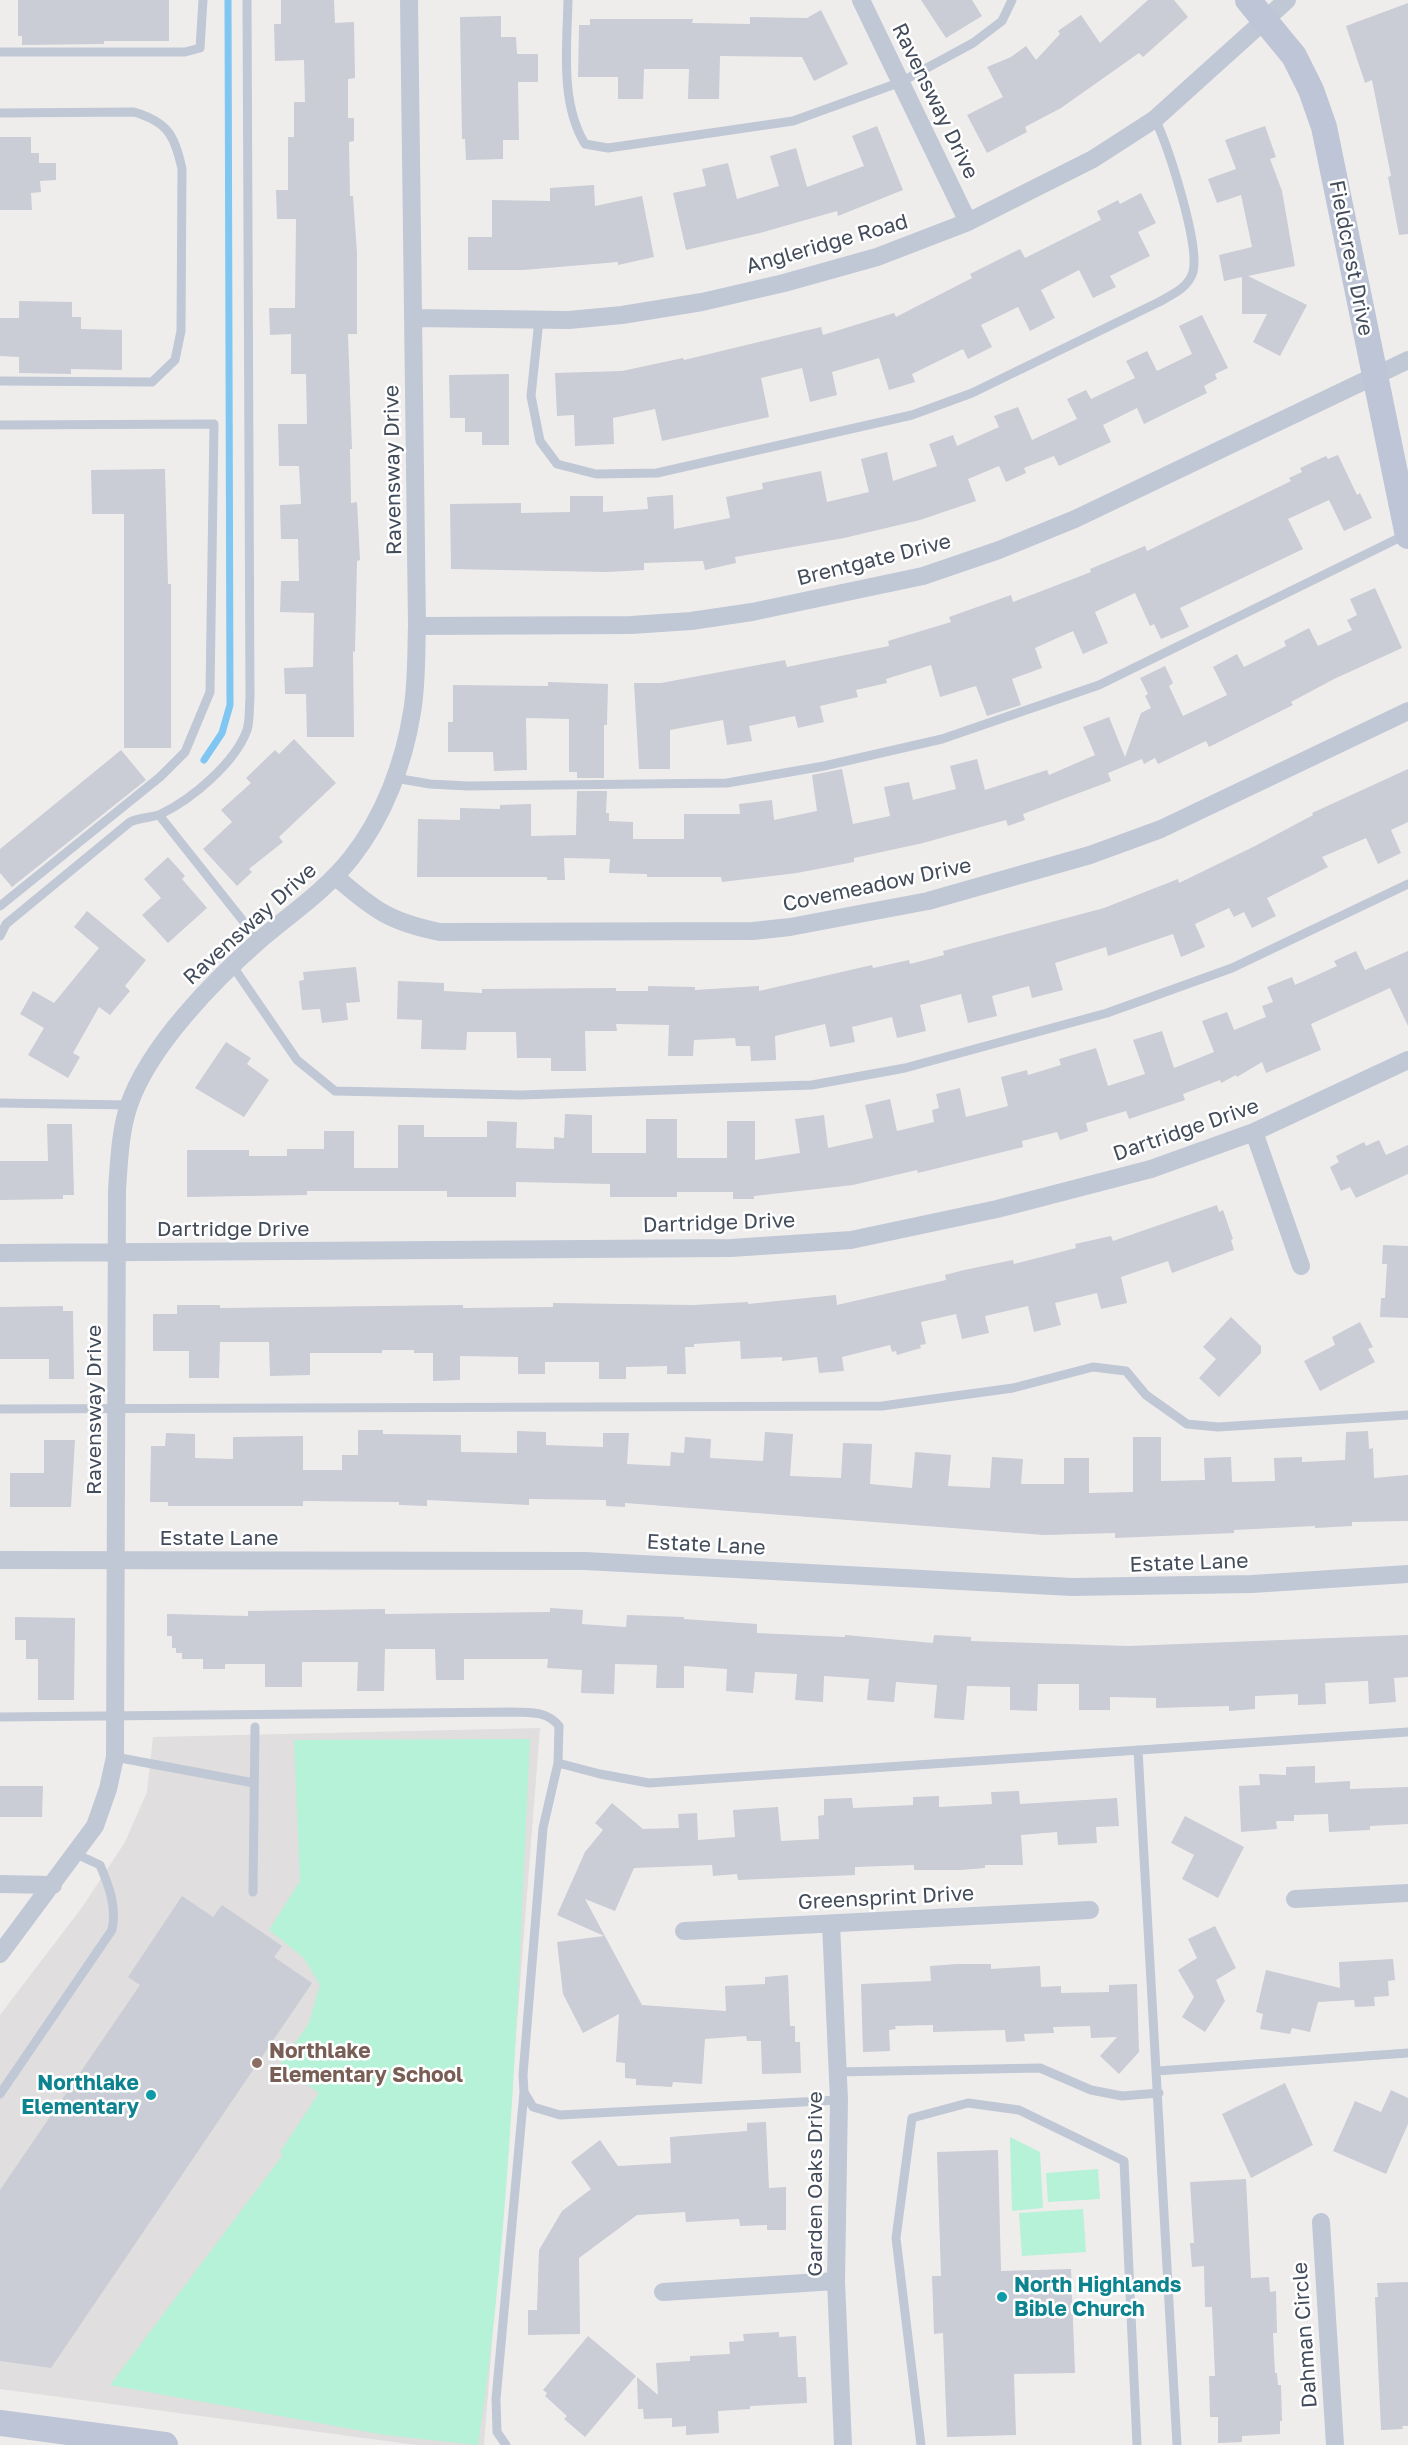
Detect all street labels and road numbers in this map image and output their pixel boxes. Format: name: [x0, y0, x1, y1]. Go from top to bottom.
street label: Ravensway Drive: [886, 19, 984, 183]
street label: Fieldcrest Drive: [1324, 178, 1378, 338]
street label: Angleridge Road: [743, 209, 911, 279]
street label: Ravensway Drive: [379, 385, 407, 555]
street label: Brentgate Drive: [794, 529, 954, 591]
street label: Covemeadow Drive: [780, 853, 974, 917]
street label: Ravensway Drive: [178, 858, 322, 990]
street label: Dartridge Drive: [1110, 1093, 1262, 1167]
street label: Dartridge Drive: [642, 1208, 796, 1238]
street label: Dartridge Drive: [157, 1216, 309, 1242]
street label: Ravensway Drive: [81, 1325, 107, 1495]
street label: Estate Lane: [160, 1525, 278, 1551]
street label: Estate Lane: [646, 1529, 766, 1561]
street label: Estate Lane: [1129, 1548, 1249, 1578]
street label: Greensprint Drive: [797, 1881, 975, 1915]
street label: Garden Oaks Drive: [802, 2091, 828, 2277]
street label: Dahman Circle: [1287, 2261, 1323, 2409]

